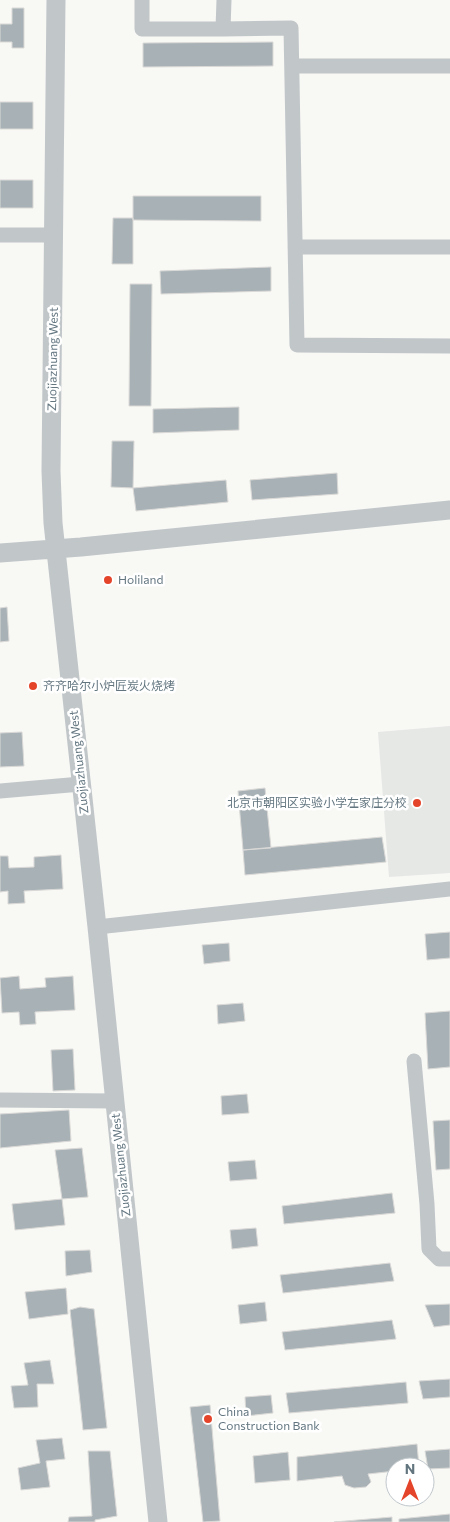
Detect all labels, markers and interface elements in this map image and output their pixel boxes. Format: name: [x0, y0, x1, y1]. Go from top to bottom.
street label: Zuojiazhuang West: [44, 307, 60, 411]
place label: Holiland: [118, 572, 163, 586]
marker: Holiland: [102, 574, 114, 586]
place label: 齐齐哈尔小炉匠炭火烧烤: [43, 678, 175, 692]
marker: 齐齐哈尔小炉匠炭火烧烤: [27, 680, 39, 692]
street label: Zuojiazhuang West: [66, 710, 90, 815]
place label: 北京市朝阳区实验小学左家庄分校: [227, 795, 407, 809]
marker: 北京市朝阳区实验小学左家庄分校: [411, 797, 423, 809]
street label: Zuojiazhuang West: [108, 1113, 132, 1218]
place label: China Construction Bank: [218, 1404, 320, 1432]
marker: China Construction Bank: [202, 1413, 214, 1425]
north arrow: [385, 1457, 435, 1507]
text: N: [405, 1460, 415, 1477]

